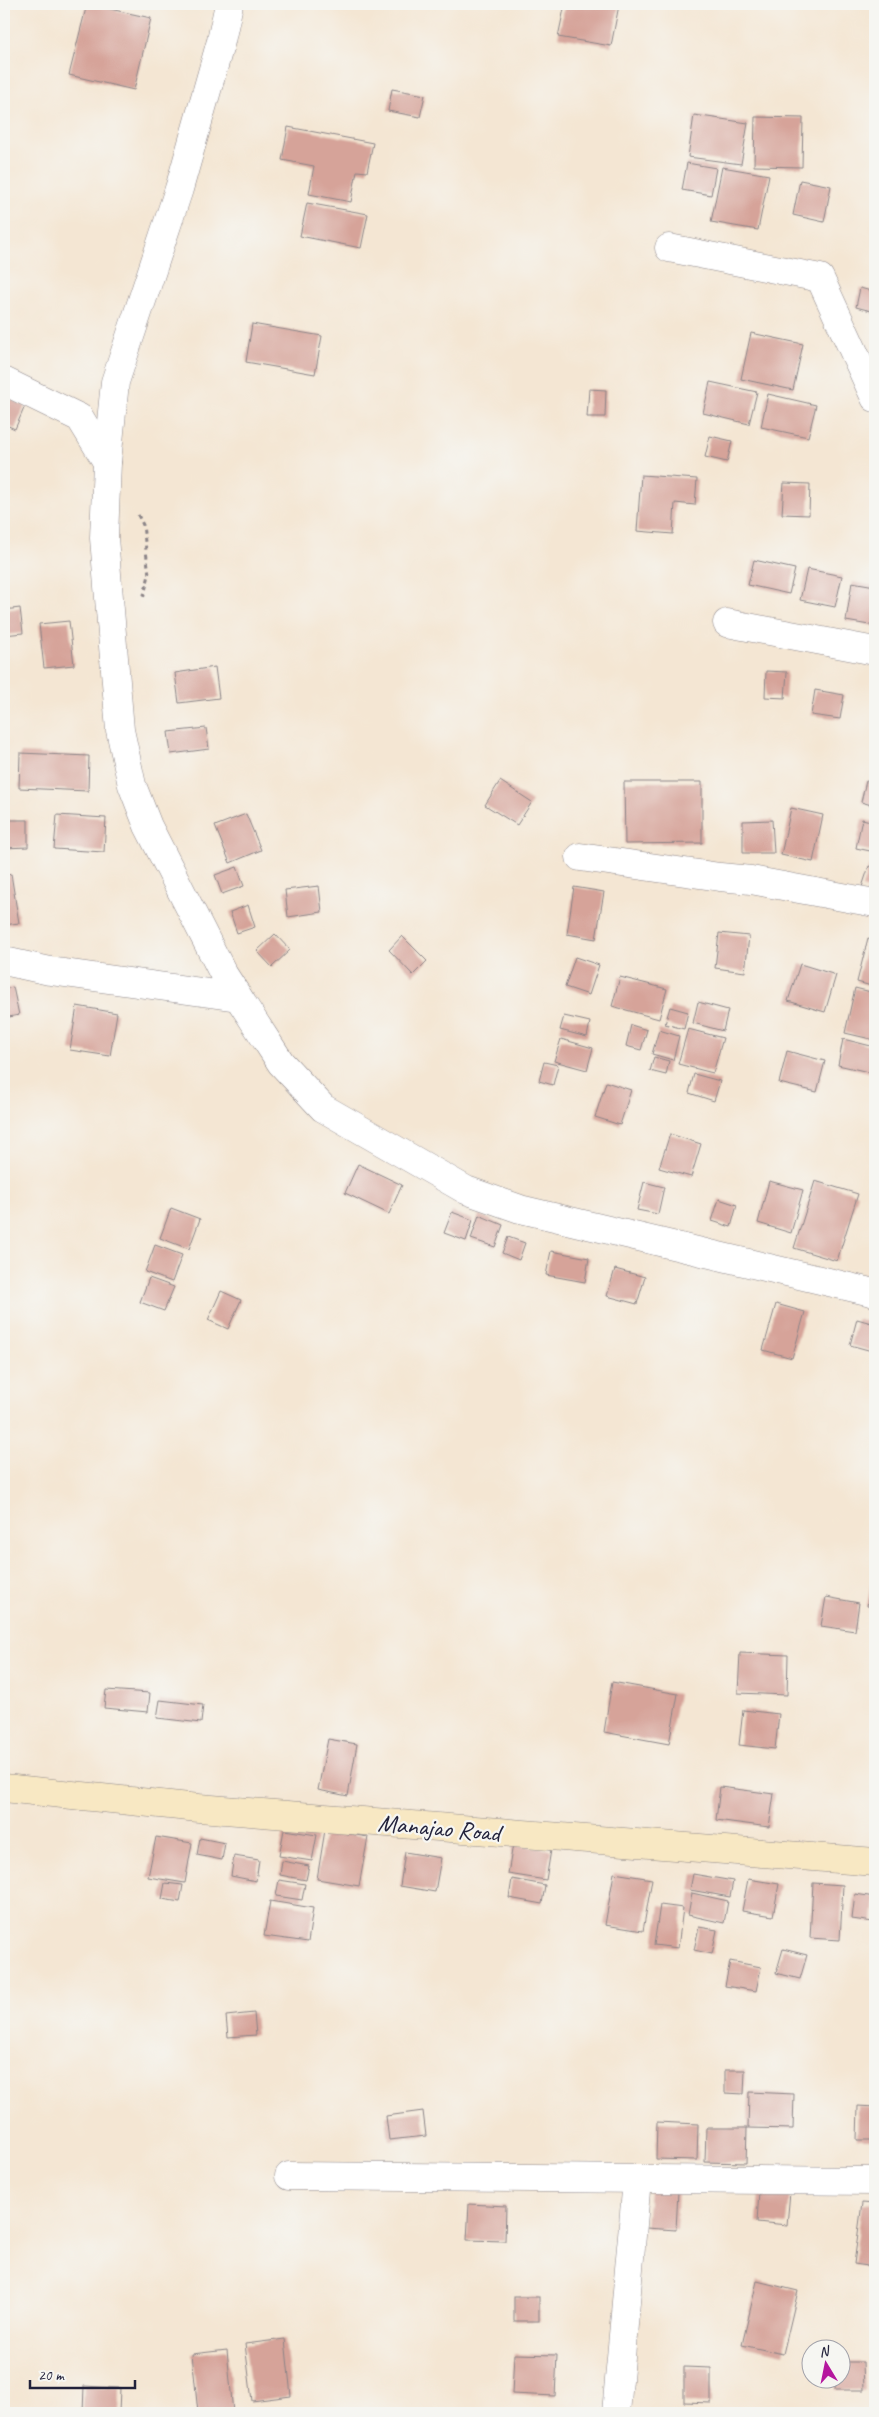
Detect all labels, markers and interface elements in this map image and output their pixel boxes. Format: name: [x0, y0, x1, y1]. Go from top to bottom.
street label: Manajao Road: [376, 1807, 505, 1850]
north arrow: [802, 2340, 852, 2390]
text: N: [818, 2342, 832, 2361]
scale bar: [30, 2357, 135, 2389]
text: 20 m: [38, 2366, 65, 2385]

